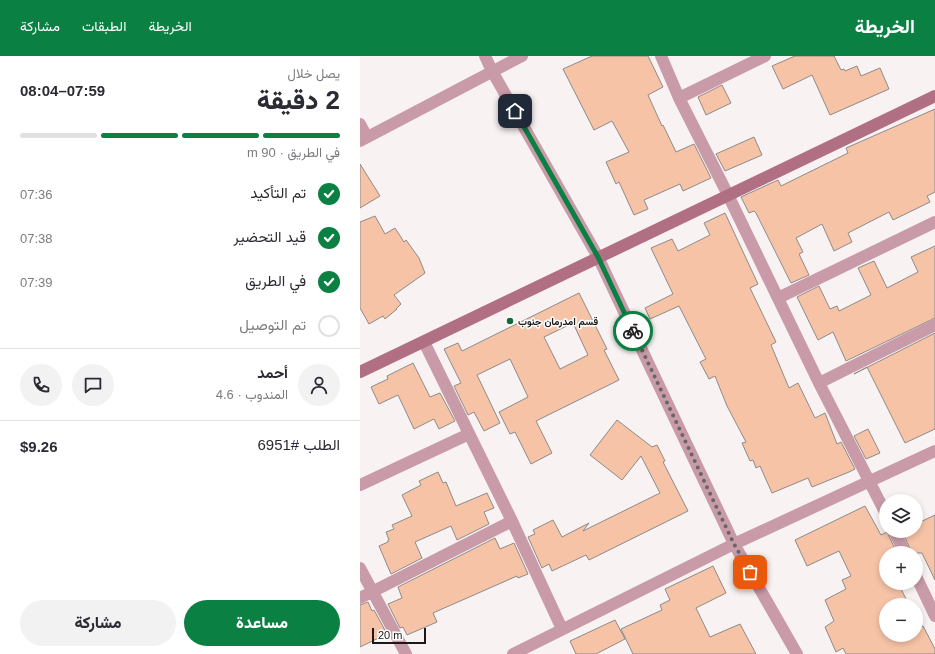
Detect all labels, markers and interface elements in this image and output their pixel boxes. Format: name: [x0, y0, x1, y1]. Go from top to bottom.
text: الخريطة: [855, 16, 915, 37]
text: مشاركة: [20, 18, 60, 34]
text: الطبقات: [82, 18, 126, 34]
text: الخريطة: [148, 18, 192, 34]
text: يصل خلال: [288, 66, 340, 81]
text: 07:59–08:04: [20, 82, 105, 99]
text: 2 دقيقة: [257, 85, 340, 115]
pin: [498, 94, 532, 128]
icon: home: [504, 100, 526, 122]
text: في الطريق · 90 m: [247, 145, 340, 160]
icon: check: [318, 183, 340, 205]
text: تم التأكيد: [250, 184, 306, 201]
text: 07:36: [20, 187, 53, 202]
icon: check: [318, 227, 340, 249]
text: قيد التحضير: [234, 228, 306, 245]
text: 07:38: [20, 231, 53, 246]
icon: check: [318, 271, 340, 293]
text: في الطريق: [245, 272, 306, 289]
text: 07:39: [20, 275, 53, 290]
courier: [613, 311, 653, 351]
text: تم التوصيل: [239, 316, 306, 333]
marker: قسم امدرمان جنوب: [505, 316, 515, 326]
place label: قسم امدرمان جنوب: [518, 316, 598, 328]
icon: bike: [622, 320, 644, 342]
button: phone: [20, 364, 62, 406]
button: chat: [72, 364, 114, 406]
text: أحمد: [257, 364, 288, 381]
button: person: [298, 364, 340, 406]
text: المندوب · 4.6: [216, 387, 288, 402]
text: الطلب #6951: [257, 436, 340, 453]
text: $9.26: [20, 438, 58, 455]
map controls: [879, 494, 923, 642]
button: layers: [879, 494, 923, 538]
button: +: [879, 546, 923, 590]
pin: [733, 555, 767, 589]
icon: bag: [739, 561, 761, 583]
button: −: [879, 598, 923, 642]
button: مشاركة: [20, 600, 176, 646]
button: مساعدة: [184, 600, 340, 646]
scale bar: [372, 626, 426, 645]
text: 20 m: [378, 629, 402, 641]

